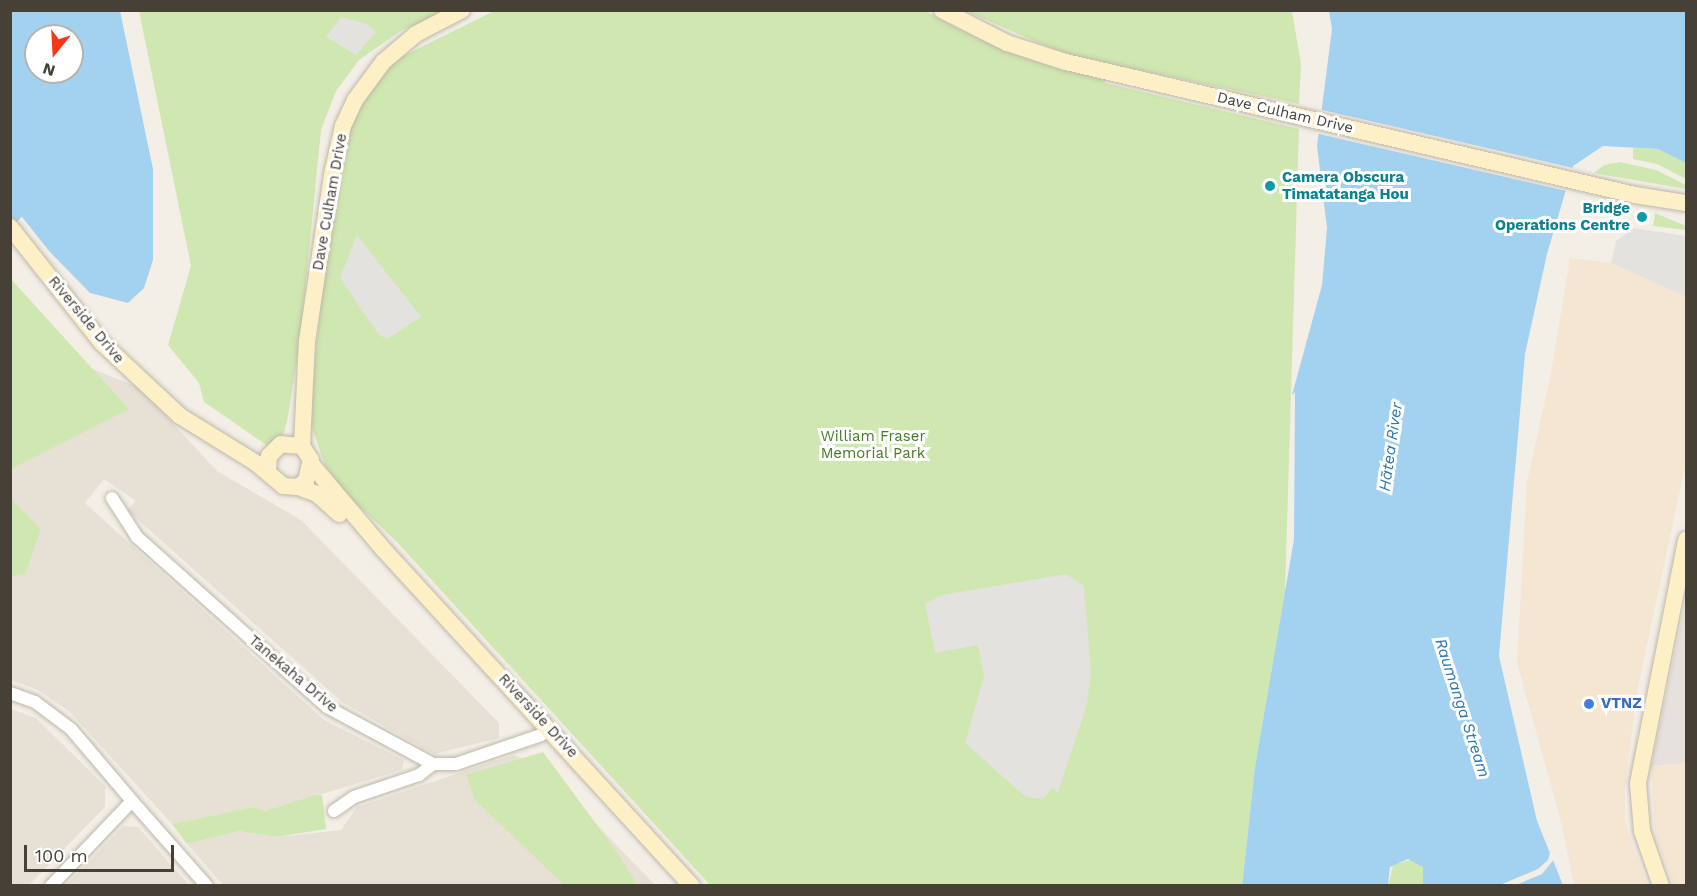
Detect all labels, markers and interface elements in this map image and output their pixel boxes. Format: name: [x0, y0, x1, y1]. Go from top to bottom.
north arrow: [24, 24, 84, 84]
text: N: [40, 59, 57, 81]
street label: Dave Culham Drive: [1215, 89, 1355, 137]
street label: Dave Culham Drive: [309, 132, 351, 272]
place label: Camera Obscura Timatatanga Hou: [1282, 168, 1409, 203]
marker: Camera Obscura Timatatanga Hou: [1263, 179, 1277, 193]
place label: Bridge Operations Centre: [1495, 199, 1630, 234]
marker: Bridge Operations Centre: [1635, 210, 1649, 224]
street label: Riverside Drive: [44, 273, 128, 367]
water label: Hātea River: [1375, 401, 1407, 493]
park label: William Fraser Memorial Park: [820, 427, 926, 462]
street label: Tanekaha Drive: [245, 631, 341, 717]
water label: Raumanga Stream: [1430, 636, 1494, 780]
street label: Riverside Drive: [494, 670, 582, 762]
place label: VTNZ: [1601, 695, 1642, 713]
marker: VTNZ: [1582, 697, 1596, 711]
scale bar: [27, 833, 177, 871]
text: 100 m: [35, 845, 88, 866]

